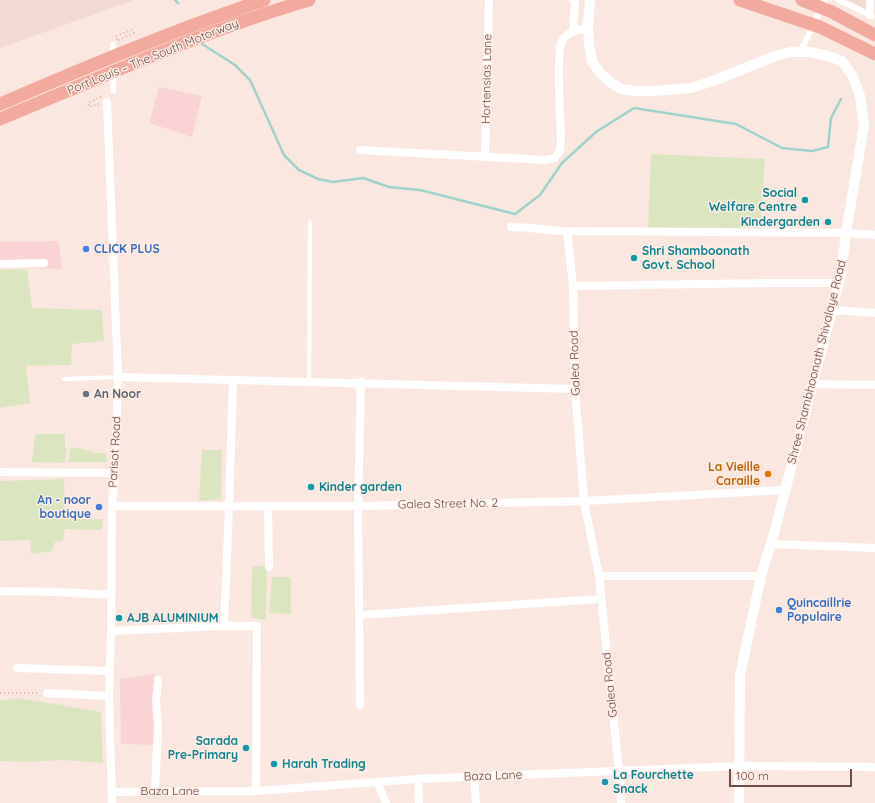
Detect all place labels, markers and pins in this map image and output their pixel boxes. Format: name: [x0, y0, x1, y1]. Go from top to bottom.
place label: Social Welfare Centre: [709, 186, 797, 214]
marker: Social Welfare Centre: [800, 195, 810, 205]
place label: Kindergarden: [741, 215, 820, 229]
marker: Kindergarden: [823, 217, 833, 227]
place label: CLICK PLUS: [94, 242, 160, 256]
marker: CLICK PLUS: [81, 244, 91, 254]
place label: Shri Shamboonath Govt. School: [642, 244, 750, 272]
marker: Shri Shamboonath Govt. School: [629, 253, 639, 263]
place label: An Noor: [94, 387, 141, 401]
marker: An Noor: [81, 389, 91, 399]
place label: La Vieille Caraille: [708, 460, 760, 488]
marker: La Vieille Caraille: [763, 469, 773, 479]
place label: Kinder garden: [319, 480, 402, 494]
marker: Kinder garden: [306, 482, 316, 492]
place label: An - noor boutique: [37, 493, 91, 521]
marker: An - noor boutique: [94, 502, 104, 512]
place label: Quincaillrie Populaire: [787, 596, 851, 624]
marker: Quincaillrie Populaire: [774, 605, 784, 615]
place label: AJB ALUMINIUM: [127, 611, 219, 625]
marker: AJB ALUMINIUM: [114, 613, 124, 623]
place label: Sarada Pre-Primary: [168, 734, 238, 762]
marker: Sarada Pre-Primary: [241, 743, 251, 753]
place label: Harah Trading: [282, 757, 366, 771]
marker: Harah Trading: [269, 759, 279, 769]
place label: La Fourchette Snack: [613, 768, 694, 796]
marker: La Fourchette Snack: [600, 777, 610, 787]

